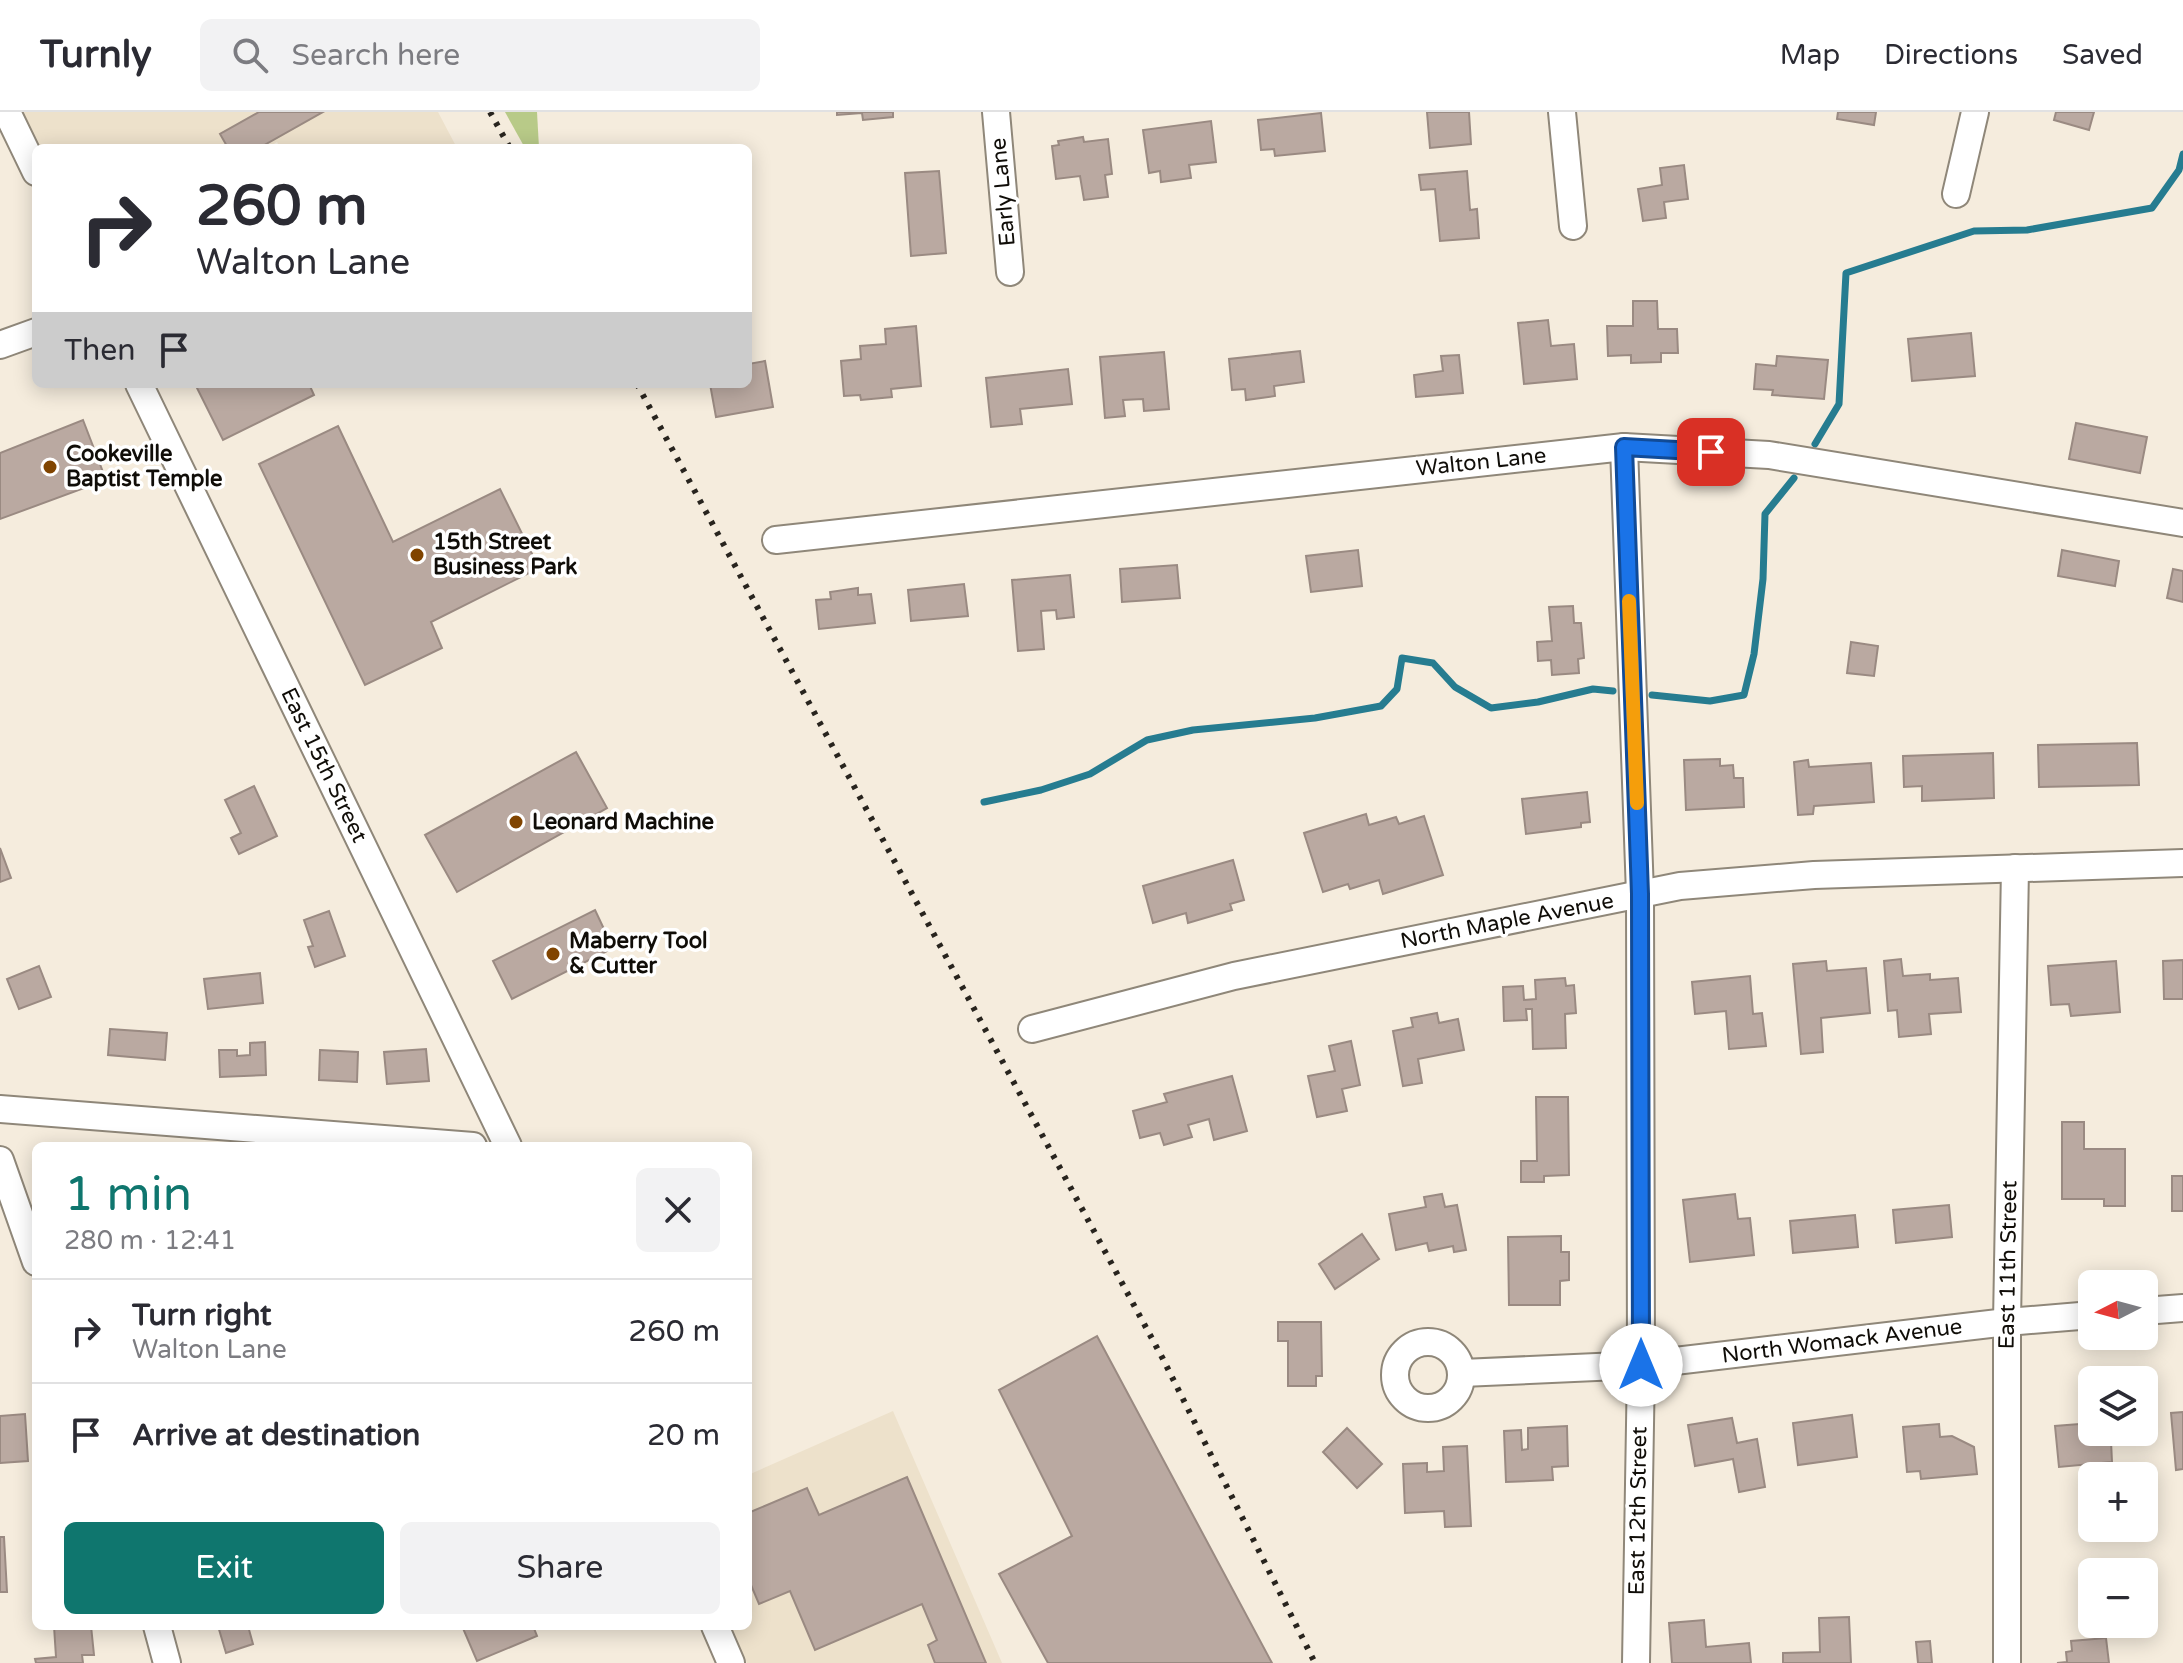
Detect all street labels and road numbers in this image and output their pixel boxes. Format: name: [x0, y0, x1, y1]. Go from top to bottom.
street label: Early Lane: [985, 137, 1021, 247]
street label: Walton Lane: [1415, 442, 1547, 482]
street label: East 15th Street: [275, 683, 373, 847]
street label: North Maple Avenue: [1398, 888, 1616, 954]
street label: East 11th Street: [1994, 1180, 2022, 1350]
street label: North Womack Avenue: [1720, 1313, 1964, 1369]
street label: East 12th Street: [1624, 1426, 1652, 1596]

